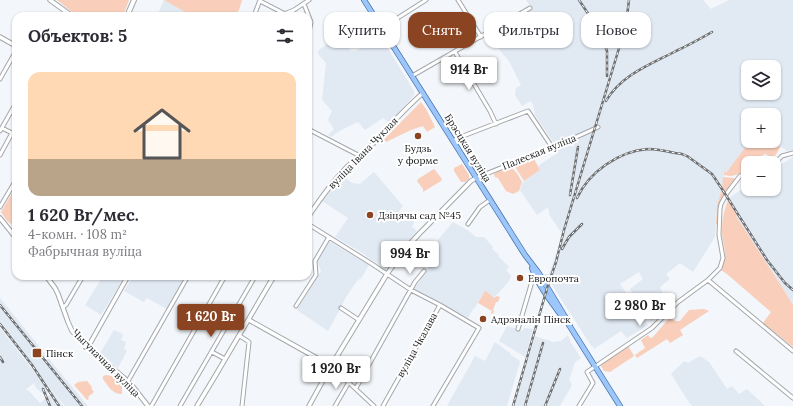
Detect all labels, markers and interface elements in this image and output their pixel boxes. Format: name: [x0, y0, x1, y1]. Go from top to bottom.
chip: Купить: [324, 12, 400, 48]
chip: Снять: [408, 12, 476, 48]
chip: Фильтры: [484, 12, 573, 48]
chip: Новое: [581, 12, 651, 48]
text: Объектов: 5: [28, 25, 127, 47]
icon: filters: [274, 25, 296, 47]
pin: 914 Br: [436, 57, 502, 91]
map controls: [741, 60, 781, 196]
button: layers: [741, 60, 781, 100]
text: 914 Br: [450, 61, 488, 78]
icon: home: [126, 98, 198, 170]
button: +: [741, 108, 781, 148]
street label: Брэсцкая вуліца: [442, 111, 494, 185]
street label: вуліца Івана Чуклая: [325, 114, 401, 192]
marker: Будзь у форме: [413, 131, 423, 141]
street label: Палеская вуліца: [500, 131, 578, 173]
place label: Будзь у форме: [398, 142, 439, 167]
button: −: [741, 156, 781, 196]
text: 1 620 Br/мес.: [28, 204, 139, 226]
place label: Дзіцячы сад №45: [378, 209, 461, 222]
marker: Дзіцячы сад №45: [365, 210, 375, 220]
text: 4-комн. · 108 m²: [28, 226, 127, 243]
pin: 994 Br: [377, 241, 443, 275]
text: Фабрычная вуліца: [28, 243, 142, 260]
text: 994 Br: [390, 245, 430, 262]
place label: Европочта: [528, 272, 579, 285]
marker: Европочта: [515, 273, 525, 283]
pin: 2 980 Br: [599, 293, 681, 327]
text: 2 980 Br: [614, 297, 666, 314]
pin: 1 620 Br: [170, 304, 252, 338]
text: 1 620 Br: [186, 308, 236, 325]
street label: вуліца Чкалава: [394, 310, 440, 380]
place label: Адрэналін Пінск: [490, 313, 571, 326]
marker: Адрэналін Пінск: [478, 314, 488, 324]
street label: Чыгуначная вуліца: [69, 326, 143, 400]
marker: Пінск: [31, 347, 43, 359]
place label: Пінск: [46, 347, 74, 360]
pin: 1 920 Br: [295, 356, 377, 390]
text: 1 920 Br: [311, 360, 361, 377]

